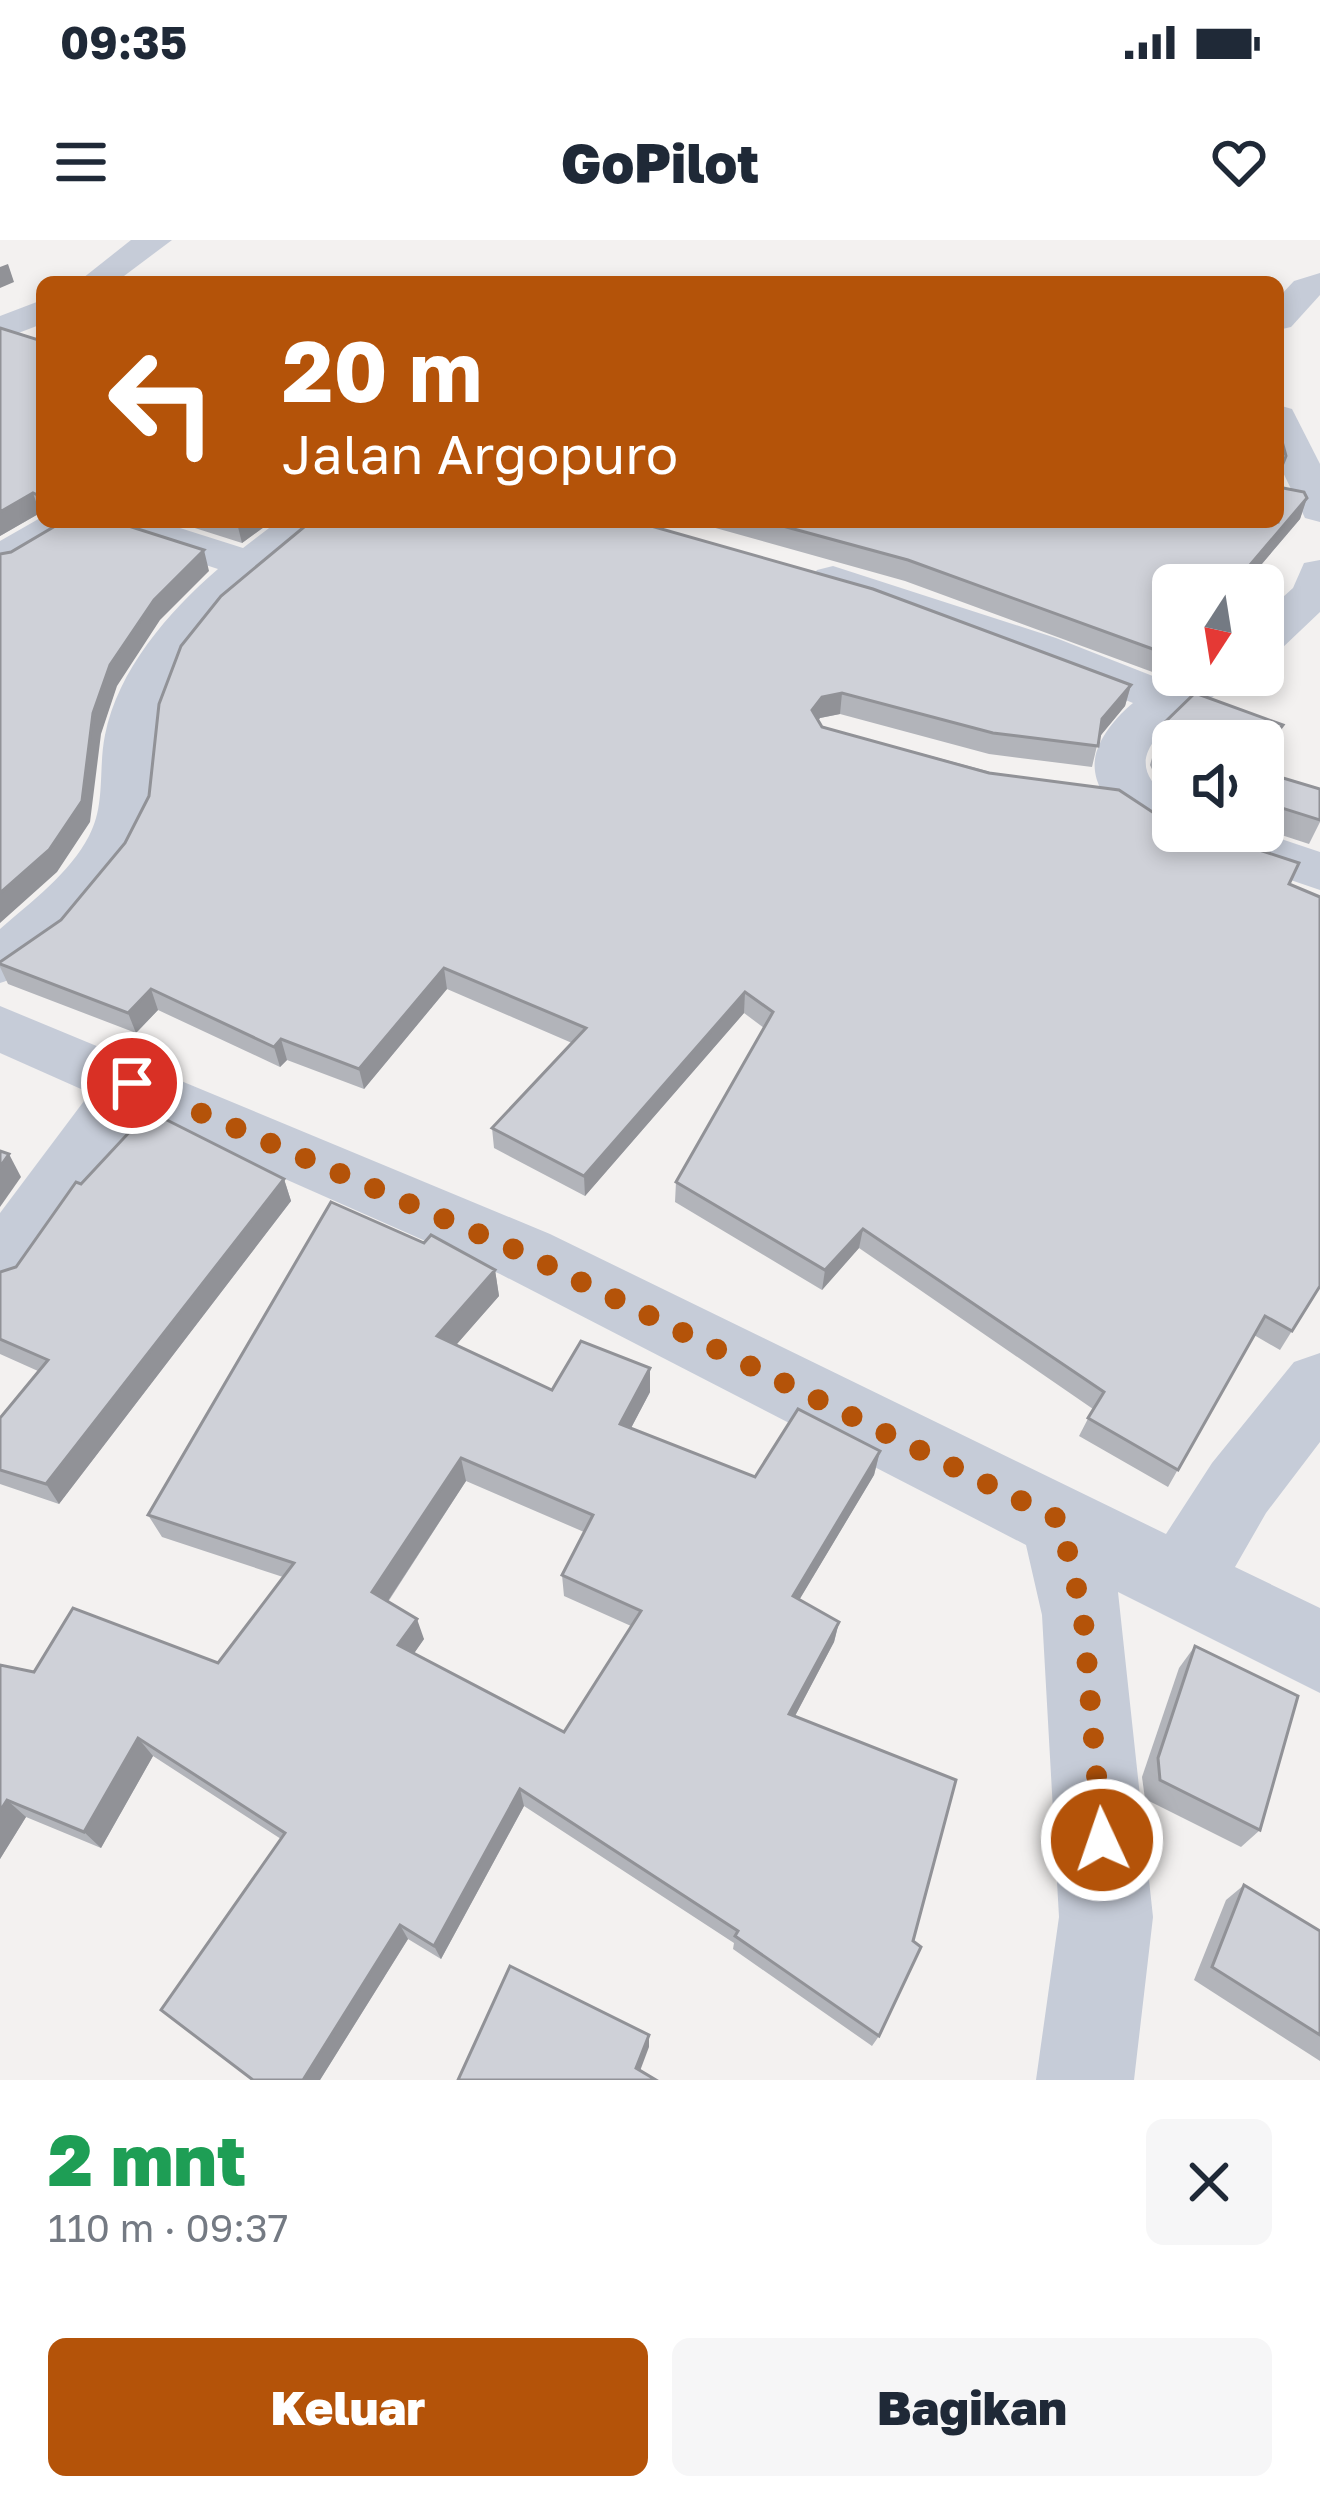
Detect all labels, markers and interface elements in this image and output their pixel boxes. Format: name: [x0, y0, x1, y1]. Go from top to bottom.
text: 09:35: [60, 15, 187, 69]
icon: menu: [48, 129, 114, 195]
icon: heart: [1206, 129, 1272, 195]
text: GoPilot: [561, 130, 759, 195]
text: 20 m: [282, 320, 482, 420]
icon: left: [84, 324, 240, 480]
text: Jalan Argopuro: [282, 421, 678, 486]
north arrow: [1152, 564, 1284, 696]
map controls: [1152, 564, 1284, 852]
button: sound: [1152, 720, 1284, 852]
pin: [81, 1032, 183, 1134]
icon: arrive: [99, 1050, 165, 1116]
position arrow: [1039, 1777, 1165, 1903]
text: 2 mnt: [48, 2115, 246, 2202]
button: close: [1146, 2119, 1272, 2245]
text: 110 m · 09:37: [48, 2204, 288, 2251]
button: Keluar: [48, 2338, 648, 2476]
button: Bagikan: [672, 2338, 1272, 2476]

